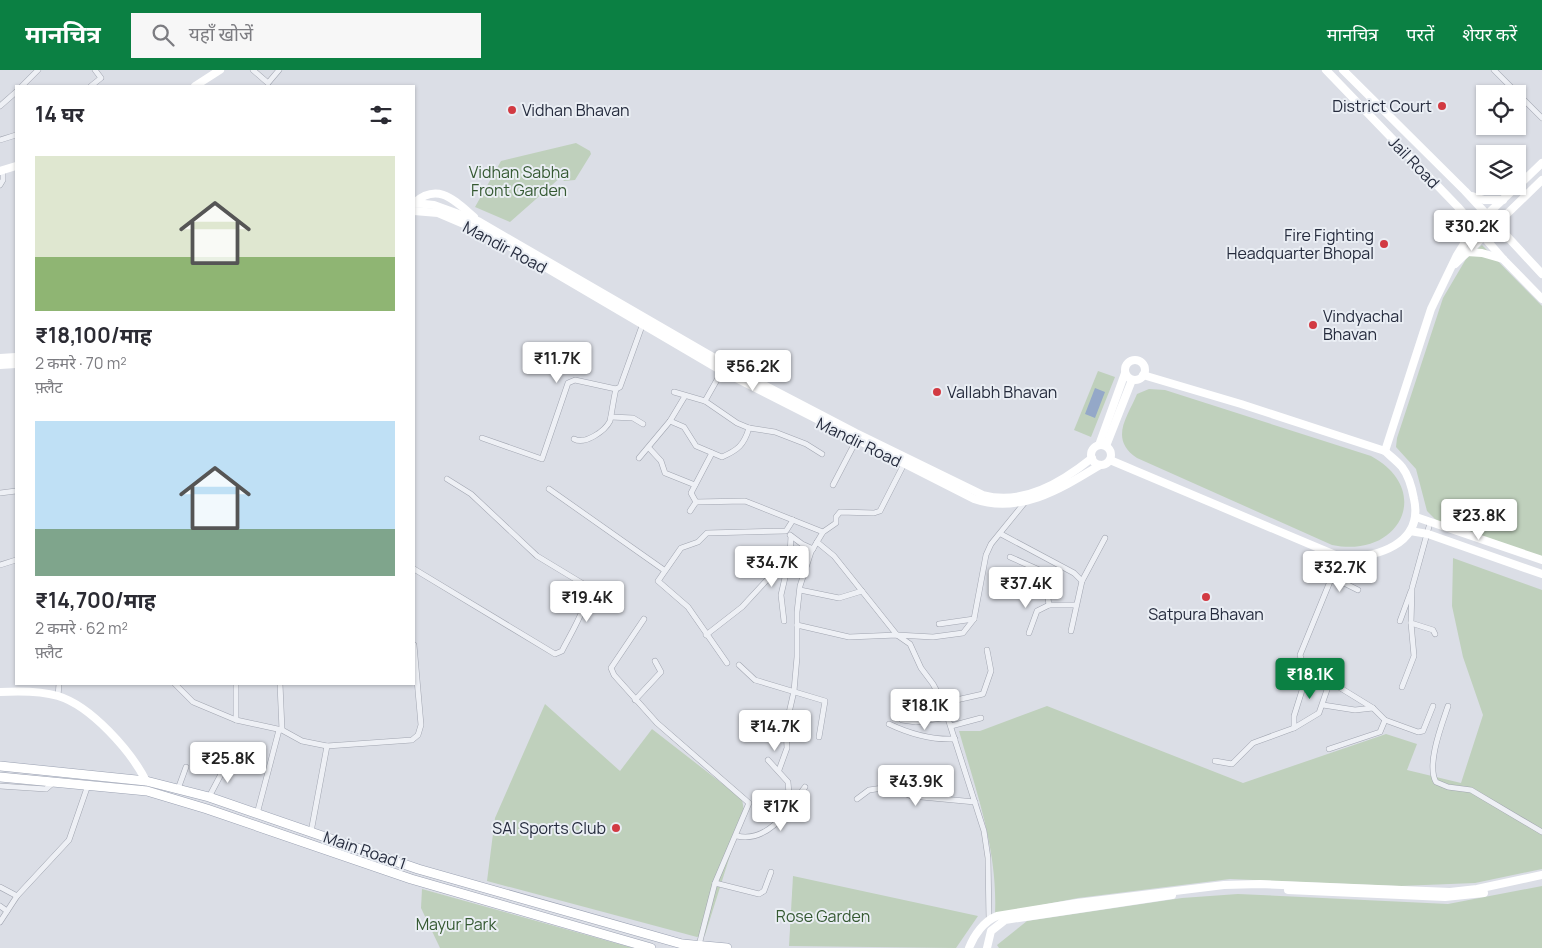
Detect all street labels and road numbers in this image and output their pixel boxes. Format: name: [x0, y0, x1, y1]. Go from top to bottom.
street label: Jail Road: [1384, 131, 1444, 193]
street label: Mandir Road: [459, 216, 551, 278]
street label: Mandir Road: [813, 412, 905, 472]
street label: Main Road 1: [321, 826, 409, 874]

